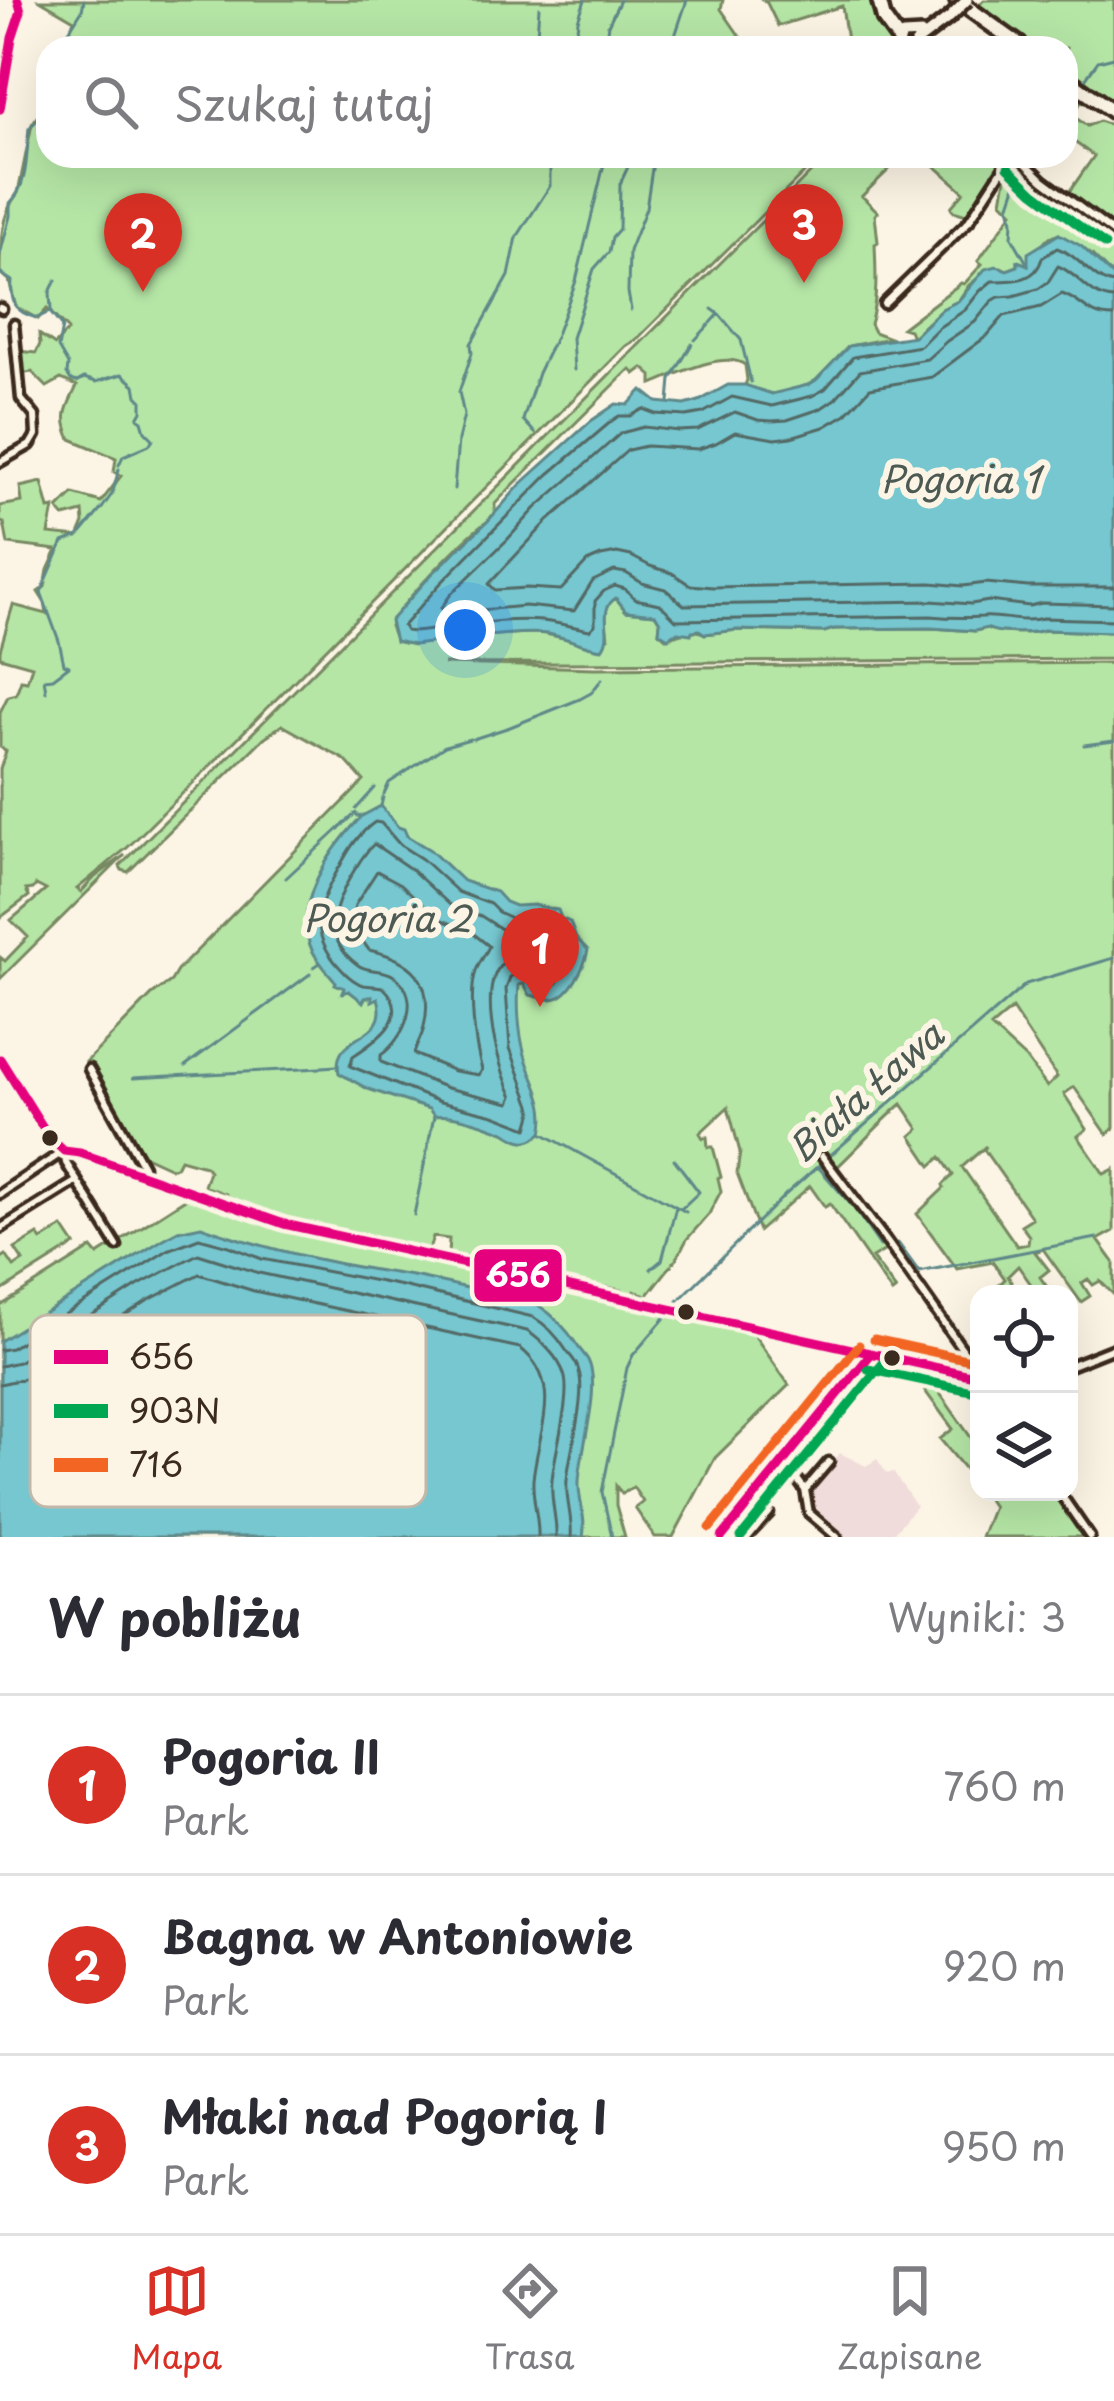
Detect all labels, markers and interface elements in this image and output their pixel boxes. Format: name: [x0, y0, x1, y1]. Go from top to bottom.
search box: [36, 36, 1078, 168]
text: Szukaj tutaj: [174, 68, 434, 136]
icon: search: [78, 69, 144, 135]
pin: 3: [765, 184, 843, 283]
pin: 2: [104, 193, 182, 292]
water label: Pogoria 1: [880, 451, 1045, 505]
your location: [435, 600, 495, 660]
water label: Pogoria 2: [303, 890, 473, 944]
pin: 1: [501, 908, 579, 1007]
water label: Biała Ława: [775, 1007, 955, 1173]
unlabelled marker: [39, 1127, 61, 1149]
line badge: 656: [472, 1247, 564, 1304]
text: 656: [485, 1248, 551, 1298]
map controls: [970, 1285, 1078, 1501]
button: locate: [970, 1285, 1078, 1393]
unlabelled marker: [675, 1301, 697, 1323]
legend: [30, 1315, 426, 1507]
text: 656: [129, 1330, 194, 1380]
unlabelled marker: [881, 1347, 903, 1369]
text: 903N: [129, 1384, 220, 1434]
button: layers: [970, 1393, 1078, 1501]
text: 716: [129, 1438, 183, 1488]
text: W pobliżu: [48, 1577, 302, 1654]
text: Wyniki: 3: [887, 1586, 1066, 1645]
text: Pogoria II: [162, 1721, 380, 1789]
text: 1: [78, 1755, 96, 1814]
text: 760 m: [943, 1755, 1066, 1814]
text: Park: [162, 1789, 249, 1848]
text: Bagna w Antoniowie: [162, 1901, 633, 1969]
text: 2: [73, 1935, 101, 1994]
text: 920 m: [943, 1935, 1066, 1994]
text: Park: [162, 1969, 249, 2028]
text: Młaki nad Pogorią I: [162, 2081, 607, 2149]
text: 3: [74, 2115, 100, 2174]
text: 950 m: [942, 2115, 1066, 2174]
text: Park: [162, 2149, 249, 2208]
tab: Mapa: [131, 2258, 222, 2380]
tab: Trasa: [485, 2258, 574, 2380]
tab: Zapisane: [837, 2258, 983, 2380]

